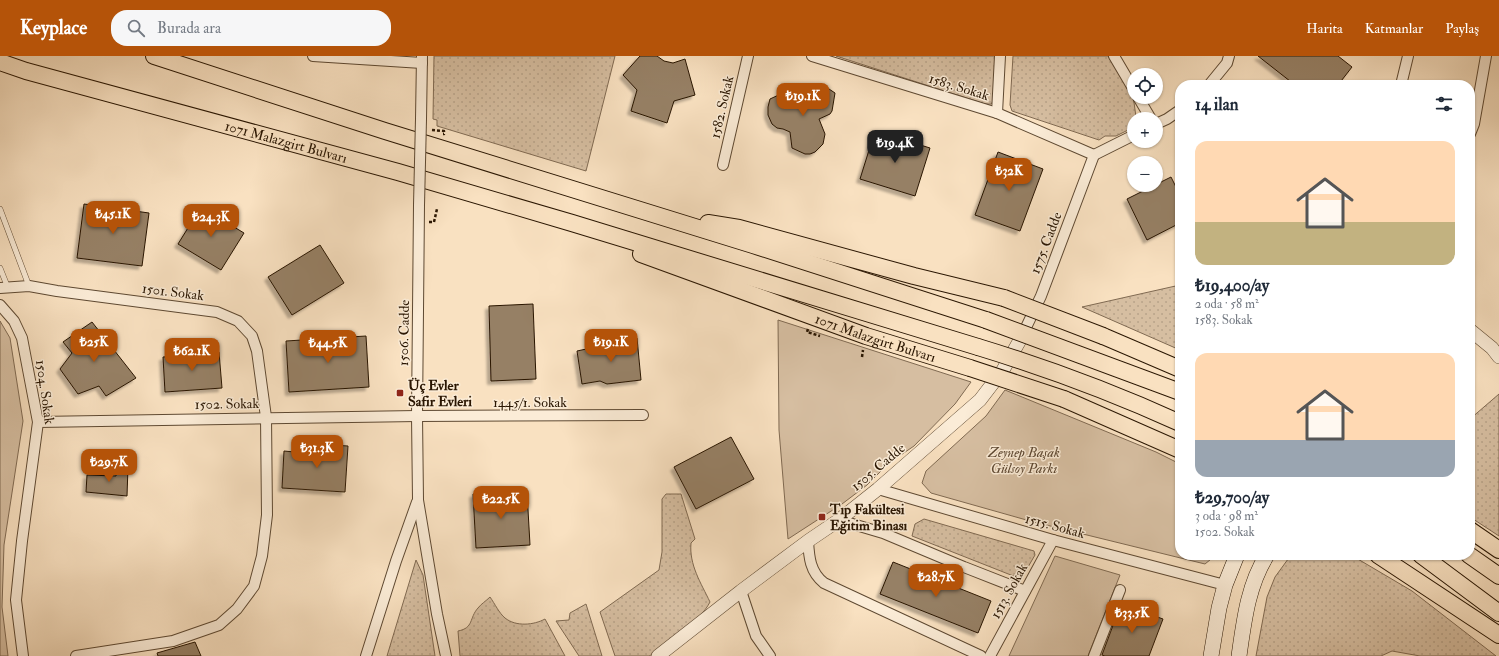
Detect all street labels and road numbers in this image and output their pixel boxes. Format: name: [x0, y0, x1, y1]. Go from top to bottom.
street label: 1583. Sokak: [927, 70, 992, 104]
street label: 1582. Sokak: [707, 74, 738, 140]
street label: 1071 Malazgirt Bulvarı: [223, 117, 349, 166]
street label: 1575. Cadde: [1026, 210, 1066, 276]
street label: 1501. Sokak: [141, 280, 205, 304]
street label: 1506. Cadde: [395, 299, 413, 366]
street label: 1071 Malazgirt Bulvarı: [813, 310, 938, 366]
street label: 1504. Sokak: [32, 359, 58, 426]
street label: 1445/1. Sokak: [493, 394, 567, 411]
street label: 1502. Sokak: [195, 395, 260, 413]
street label: 1505. Cadde: [848, 439, 909, 495]
street label: 1515. Sokak: [1023, 510, 1087, 542]
street label: 1513. Sokak: [987, 560, 1031, 622]

